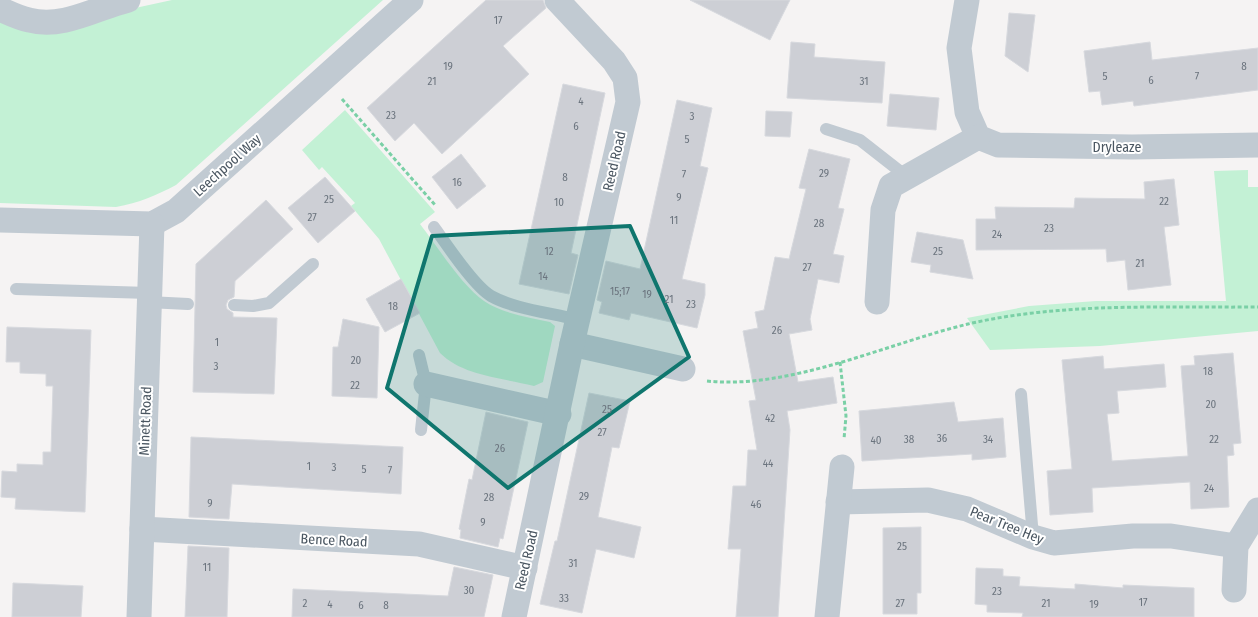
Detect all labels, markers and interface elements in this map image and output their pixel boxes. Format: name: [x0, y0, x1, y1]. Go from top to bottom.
house number: 17: [494, 14, 503, 27]
house number: 19: [443, 60, 453, 73]
house number: 8: [1241, 60, 1247, 73]
house number: 5: [1102, 70, 1108, 83]
house number: 7: [1195, 70, 1200, 83]
house number: 6: [1148, 74, 1154, 87]
house number: 21: [428, 75, 436, 88]
house number: 31: [860, 75, 869, 88]
house number: 4: [578, 95, 584, 108]
house number: 23: [386, 109, 396, 122]
house number: 3: [690, 110, 695, 123]
house number: 6: [573, 120, 579, 133]
street label: Reed Road: [599, 129, 630, 193]
street label: Leechpool Way: [190, 130, 265, 200]
house number: 5: [684, 133, 690, 146]
street label: Dryleaze: [1093, 139, 1142, 156]
house number: 29: [819, 167, 829, 180]
house number: 7: [682, 168, 687, 181]
house number: 8: [562, 171, 568, 184]
house number: 16: [452, 176, 462, 189]
house number: 9: [676, 191, 682, 204]
house number: 25: [324, 193, 334, 206]
house number: 22: [1159, 195, 1169, 208]
house number: 10: [554, 196, 564, 209]
house number: 27: [307, 211, 317, 224]
house number: 11: [670, 214, 678, 227]
house number: 28: [814, 217, 825, 230]
house number: 23: [1044, 222, 1054, 235]
house number: 24: [992, 228, 1003, 241]
house number: 12: [544, 245, 554, 258]
house number: 25: [933, 245, 943, 258]
house number: 21: [1136, 257, 1144, 270]
house number: 27: [802, 261, 812, 274]
house number: 14: [538, 270, 548, 283]
house number: 15;17: [610, 285, 631, 298]
house number: 19: [642, 288, 652, 301]
house number: 21: [665, 293, 673, 306]
house number: 23: [686, 298, 696, 311]
house number: 18: [388, 300, 398, 313]
house number: 26: [772, 324, 783, 337]
house number: 1: [215, 336, 219, 349]
house number: 20: [351, 354, 362, 367]
house number: 3: [214, 360, 219, 373]
house number: 18: [1203, 365, 1213, 378]
house number: 22: [350, 379, 360, 392]
street label: Minett Road: [136, 386, 155, 456]
house number: 20: [1206, 398, 1217, 411]
house number: 25: [602, 403, 612, 416]
house number: 42: [765, 412, 775, 425]
house number: 27: [597, 426, 607, 439]
house number: 36: [937, 432, 948, 445]
house number: 38: [904, 433, 915, 446]
house number: 34: [983, 433, 994, 446]
house number: 22: [1209, 433, 1219, 446]
house number: 40: [870, 434, 882, 447]
house number: 26: [495, 442, 506, 455]
house number: 44: [763, 457, 774, 470]
house number: 1: [307, 460, 311, 473]
house number: 3: [332, 461, 337, 474]
house number: 5: [361, 463, 367, 476]
house number: 7: [388, 464, 393, 477]
house number: 24: [1204, 482, 1215, 495]
house number: 29: [579, 490, 589, 503]
house number: 28: [484, 491, 495, 504]
house number: 9: [207, 497, 213, 510]
house number: 46: [751, 498, 762, 511]
street label: Pear Tree Hey: [967, 503, 1047, 548]
house number: 9: [480, 516, 486, 529]
street label: Reed Road: [511, 528, 542, 592]
street label: Bence Road: [300, 530, 368, 551]
house number: 25: [897, 540, 907, 553]
house number: 31: [569, 557, 578, 570]
house number: 11: [203, 561, 211, 574]
house number: 30: [464, 584, 475, 597]
house number: 23: [992, 585, 1002, 598]
house number: 33: [559, 592, 569, 605]
house number: 17: [1139, 596, 1148, 609]
house number: 2: [303, 597, 308, 610]
house number: 27: [895, 597, 905, 610]
house number: 21: [1042, 597, 1050, 610]
house number: 4: [327, 598, 333, 611]
house number: 19: [1089, 598, 1099, 611]
house number: 6: [358, 599, 364, 612]
house number: 8: [383, 599, 389, 612]

